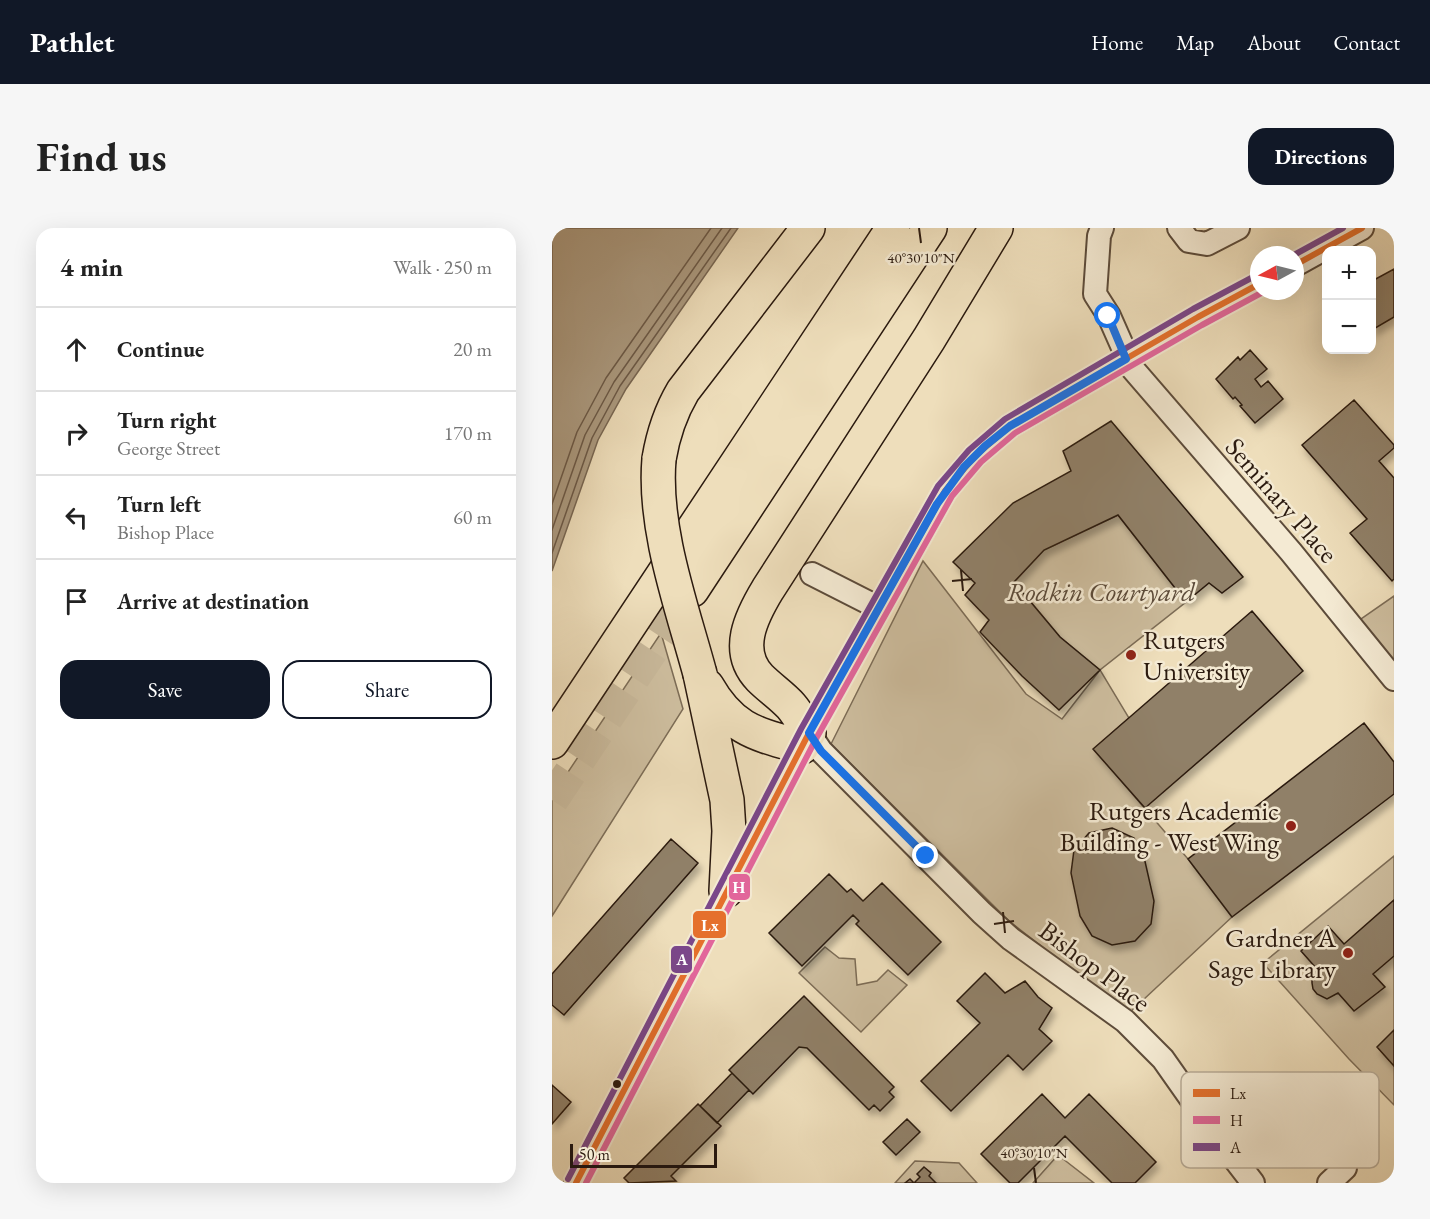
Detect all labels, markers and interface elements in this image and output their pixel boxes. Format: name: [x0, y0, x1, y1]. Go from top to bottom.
text: Pathlet: [30, 24, 114, 60]
text: Home: [1091, 29, 1143, 56]
text: Map: [1176, 29, 1214, 56]
text: About: [1247, 29, 1300, 56]
text: Contact: [1333, 29, 1400, 56]
button: Directions: [1248, 128, 1394, 185]
text: Find us: [36, 129, 167, 184]
north arrow: [1250, 246, 1304, 300]
map controls: [1322, 246, 1376, 354]
button: +: [1322, 246, 1376, 300]
text: 40°30'10"N: [887, 248, 955, 267]
text: 4 min: [60, 250, 123, 284]
text: Walk · 250 m: [393, 254, 492, 280]
button: −: [1322, 300, 1376, 354]
route start: [1094, 302, 1120, 328]
icon: ahead: [60, 333, 93, 366]
text: Continue: [117, 335, 204, 364]
text: 20 m: [453, 336, 492, 362]
text: Turn right: [117, 406, 216, 435]
icon: right: [60, 417, 93, 450]
text: 170 m: [444, 420, 492, 446]
street label: Seminary Place: [1218, 430, 1346, 570]
text: George Street: [117, 435, 220, 461]
text: Turn left: [117, 490, 201, 519]
icon: left: [60, 501, 93, 534]
text: 60 m: [453, 504, 492, 530]
text: Bishop Place: [117, 519, 214, 545]
park label: Rodkin Courtyard: [1007, 574, 1196, 609]
icon: arrive: [60, 585, 93, 618]
text: Arrive at destination: [117, 587, 309, 616]
place label: Rutgers University: [1143, 622, 1250, 688]
marker: Rutgers University: [1124, 648, 1138, 662]
button: Save: [60, 660, 270, 719]
button: Share: [282, 660, 492, 719]
place label: Rutgers Academic Building - West Wing: [1059, 793, 1279, 859]
marker: Rutgers Academic Building - West Wing: [1284, 819, 1298, 833]
route end: [912, 842, 938, 868]
line badge: H: [728, 873, 751, 901]
text: H: [733, 877, 746, 898]
line badge: Lx: [692, 910, 727, 939]
street label: Bishop Place: [1032, 913, 1158, 1019]
text: Lx: [701, 915, 719, 936]
place label: Gardner A Sage Library: [1208, 920, 1336, 986]
line badge: A: [670, 945, 693, 974]
marker: Gardner A Sage Library: [1341, 946, 1355, 960]
text: A: [675, 949, 688, 970]
legend: [1181, 1072, 1379, 1168]
unlabelled marker: [611, 1078, 623, 1090]
text: Lx: [1230, 1083, 1246, 1104]
text: H: [1230, 1110, 1243, 1131]
text: A: [1229, 1137, 1242, 1158]
scale bar: [570, 1141, 717, 1168]
text: 40°30'10"N: [1000, 1143, 1068, 1162]
text: 50 m: [579, 1144, 610, 1165]

